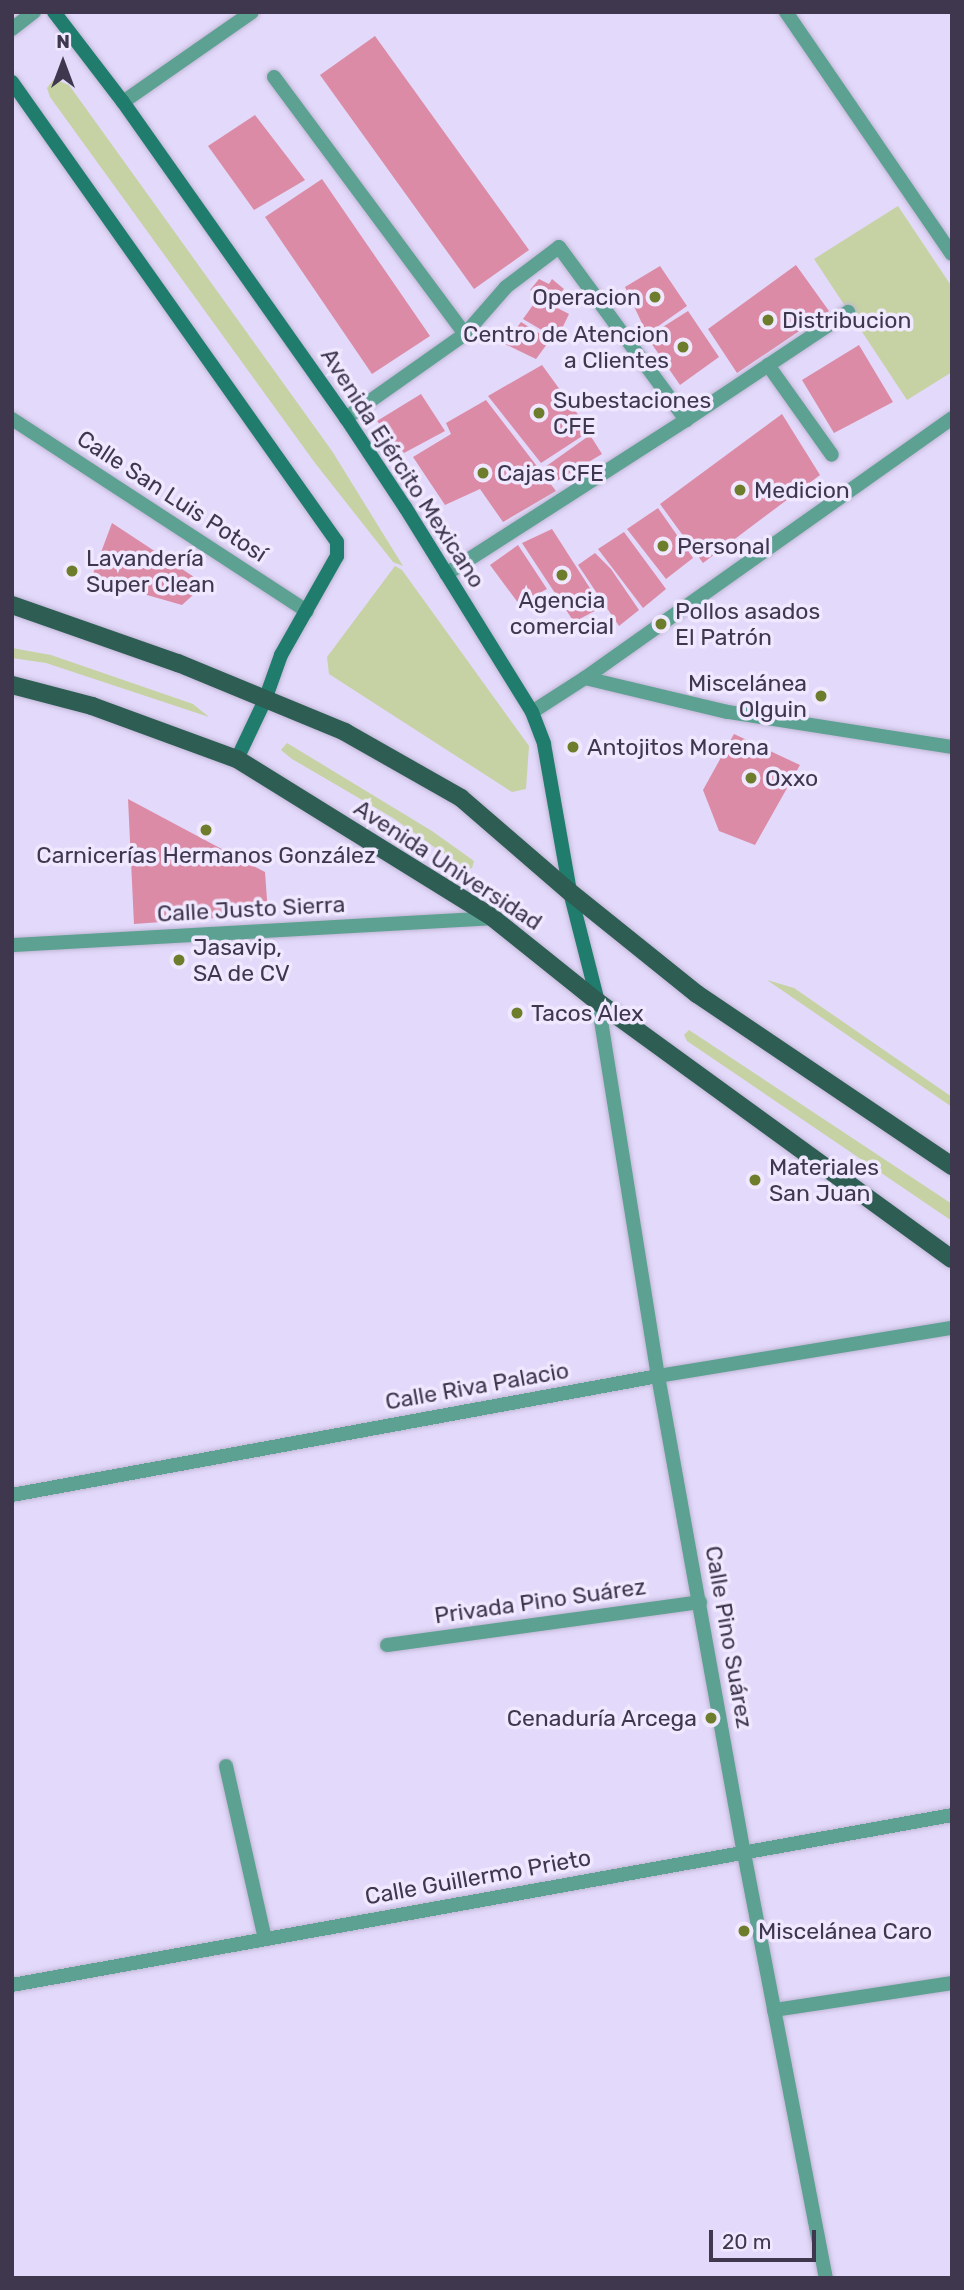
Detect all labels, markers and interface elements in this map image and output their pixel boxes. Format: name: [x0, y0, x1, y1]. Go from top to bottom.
north arrow: [28, 28, 98, 98]
text: N: [56, 30, 70, 53]
place label: Operacion: [532, 283, 641, 311]
marker: Operacion: [647, 289, 663, 305]
place label: Distribucion: [782, 306, 911, 334]
marker: Distribucion: [760, 312, 776, 328]
place label: Centro de Atencion a Clientes: [462, 320, 669, 374]
marker: Centro de Atencion a Clientes: [675, 339, 691, 355]
street label: Avenida Ejército Mexicano: [315, 343, 491, 593]
place label: Subestaciones CFE: [553, 386, 711, 440]
marker: Subestaciones CFE: [531, 405, 547, 421]
street label: Calle San Luis Potosí: [72, 424, 272, 568]
place label: Cajas CFE: [497, 459, 604, 487]
marker: Cajas CFE: [475, 465, 491, 481]
place label: Medicion: [754, 476, 850, 504]
marker: Medicion: [732, 482, 748, 498]
place label: Personal: [677, 532, 770, 560]
marker: Personal: [655, 538, 671, 554]
place label: Lavandería Super Clean: [86, 544, 216, 598]
marker: Lavandería Super Clean: [64, 563, 80, 579]
marker: Agencia comercial: [554, 567, 570, 583]
place label: Agencia comercial: [510, 586, 614, 640]
place label: Pollos asados El Patrón: [675, 597, 820, 651]
marker: Pollos asados El Patrón: [653, 616, 669, 632]
place label: Miscelánea Olguin: [688, 669, 807, 723]
marker: Miscelánea Olguin: [813, 688, 829, 704]
place label: Antojitos Morena: [587, 733, 769, 761]
marker: Antojitos Morena: [565, 739, 581, 755]
place label: Oxxo: [765, 764, 818, 792]
marker: Oxxo: [743, 770, 759, 786]
street label: Avenida Universidad: [349, 794, 547, 936]
marker: Carnicerías Hermanos González: [198, 822, 214, 838]
place label: Carnicerías Hermanos González: [36, 841, 376, 869]
street label: Calle Justo Sierra: [156, 890, 346, 928]
place label: Jasavip, SA de CV: [193, 933, 290, 987]
marker: Jasavip, SA de CV: [171, 952, 187, 968]
place label: Tacos Alex: [531, 999, 644, 1027]
marker: Tacos Alex: [509, 1005, 525, 1021]
place label: Materiales San Juan: [769, 1153, 879, 1207]
marker: Materiales San Juan: [747, 1172, 763, 1188]
street label: Calle Riva Palacio: [383, 1356, 571, 1416]
street label: Calle Pino Suárez: [699, 1544, 759, 1730]
street label: Privada Pino Suárez: [433, 1573, 647, 1629]
place label: Cenaduría Arcega: [506, 1704, 697, 1732]
marker: Cenaduría Arcega: [703, 1710, 719, 1726]
street label: Calle Guillermo Prieto: [363, 1844, 593, 1910]
place label: Miscelánea Caro: [758, 1917, 932, 1945]
marker: Miscelánea Caro: [736, 1923, 752, 1939]
scale bar: [712, 2216, 819, 2260]
text: 20 m: [722, 2229, 771, 2254]

